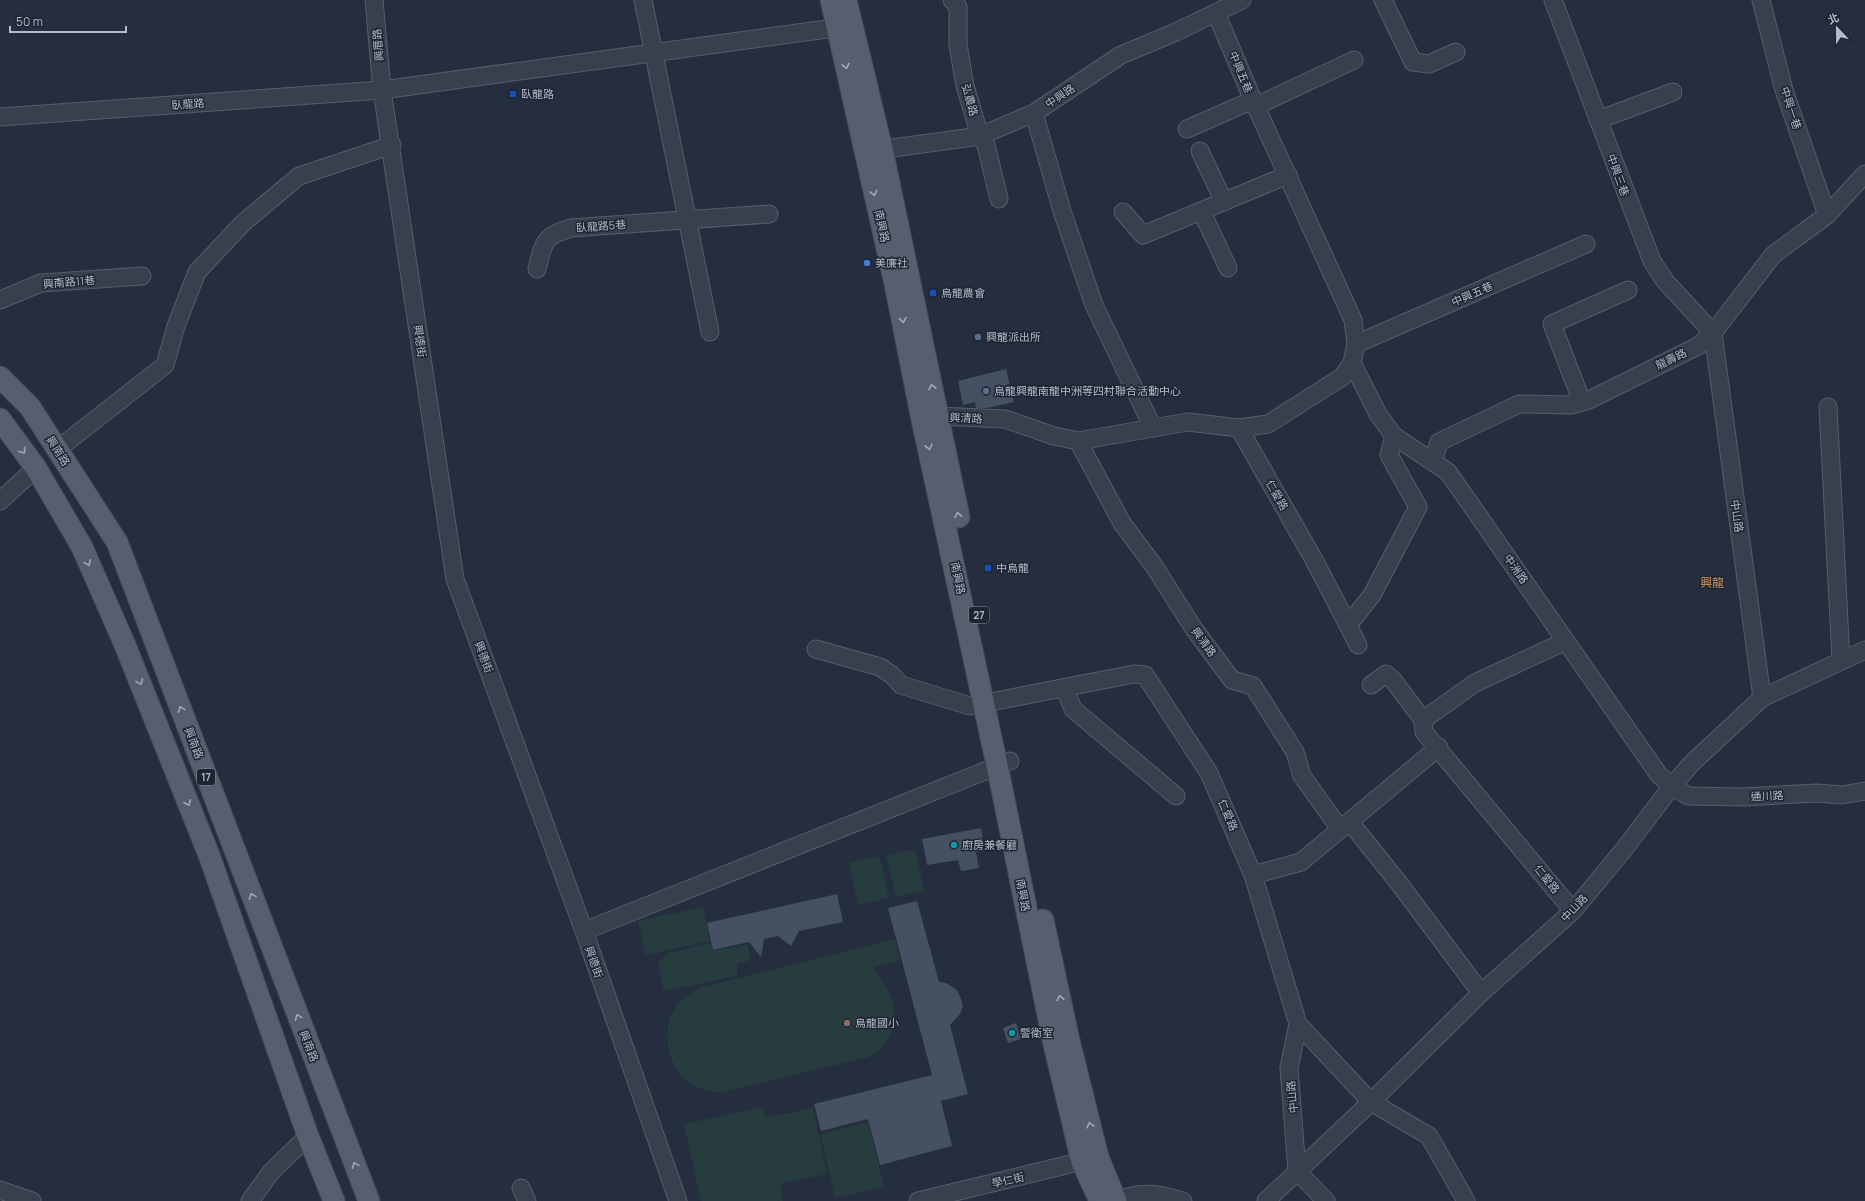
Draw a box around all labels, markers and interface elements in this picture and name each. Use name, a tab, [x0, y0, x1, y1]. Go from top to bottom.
scale bar	[10, 8, 126, 34]
north arrow	[1817, 8, 1857, 48]
text: 北	[1825, 9, 1841, 27]
text: 50 m	[16, 13, 43, 30]
street label: 興厝路	[369, 28, 386, 62]
street label: 中興五巷	[1226, 49, 1257, 95]
one-way arrow	[842, 63, 850, 69]
street label: 中興路	[1042, 80, 1078, 111]
street label: 弘農路	[959, 82, 982, 118]
street label: 中興一巷	[1778, 85, 1805, 131]
place label: 臥龍路	[521, 86, 554, 101]
marker: 臥龍路	[508, 89, 518, 99]
street label: 臥龍路	[171, 95, 205, 112]
street label: 中興三巷	[1604, 152, 1633, 198]
one-way arrow	[870, 190, 878, 196]
street label: 南興路	[871, 208, 894, 244]
street label: 臥龍路5巷	[575, 216, 627, 235]
place label: 美廉社	[875, 255, 908, 270]
marker: 美廉社	[862, 258, 872, 268]
street label: 興南路11巷	[42, 272, 96, 291]
street label: 中興五巷	[1449, 278, 1495, 309]
place label: 烏龍農會	[941, 285, 985, 300]
marker: 烏龍農會	[928, 288, 938, 298]
one-way arrow	[898, 317, 906, 323]
street label: 興德街	[411, 324, 430, 358]
place label: 興龍派出所	[986, 329, 1041, 344]
marker: 興龍派出所	[973, 332, 983, 342]
street label: 龍壽路	[1653, 345, 1689, 373]
place label: 烏龍興龍南龍中洲等四村聯合活動中心	[994, 383, 1181, 398]
one-way arrow	[929, 384, 937, 391]
marker: 烏龍興龍南龍中洲等四村聯合活動中心	[981, 386, 991, 396]
street label: 興清路	[949, 409, 983, 426]
street label: 興南路	[43, 433, 74, 469]
one-way arrow	[924, 444, 932, 451]
one-way arrow	[18, 446, 25, 453]
street label: 仁愛路	[1263, 477, 1292, 513]
street label: 中山路	[1728, 499, 1747, 533]
one-way arrow	[955, 512, 963, 518]
street label: 中洲路	[1501, 551, 1532, 587]
one-way arrow	[84, 559, 92, 566]
street label: 南興路	[948, 560, 969, 596]
place label: 中烏龍	[996, 560, 1029, 575]
marker: 中烏龍	[983, 563, 993, 573]
district label: 興龍	[1700, 574, 1724, 591]
road number: 27	[969, 607, 989, 623]
street label: 興清路	[1189, 624, 1220, 659]
street label: 興德街	[472, 639, 497, 675]
one-way arrow	[135, 679, 143, 686]
one-way arrow	[177, 706, 185, 713]
street label: 興南路	[182, 725, 207, 761]
road number: 17	[197, 769, 215, 785]
street label: 通川路	[1750, 787, 1784, 804]
street label: 仁愛路	[1215, 797, 1242, 833]
one-way arrow	[184, 799, 192, 806]
place label: 廚房兼餐廳	[962, 837, 1017, 852]
marker: 廚房兼餐廳	[949, 840, 959, 850]
street label: 仁愛路	[1531, 861, 1564, 896]
street label: 南興路	[1013, 877, 1034, 913]
street label: 中山路	[1557, 890, 1590, 925]
one-way arrow	[248, 892, 256, 899]
street label: 興德街	[582, 944, 607, 980]
one-way arrow	[1056, 995, 1064, 1001]
one-way arrow	[295, 1014, 303, 1021]
place label: 烏龍國小	[855, 1015, 899, 1030]
marker: 烏龍國小	[842, 1018, 852, 1028]
place label: 警衛室	[1020, 1025, 1053, 1040]
street label: 興南路	[297, 1028, 322, 1064]
marker: 警衛室	[1007, 1028, 1017, 1038]
street label: 中山路	[1283, 1080, 1300, 1114]
one-way arrow	[1086, 1121, 1095, 1128]
one-way arrow	[352, 1161, 360, 1168]
street label: 學仁街	[990, 1168, 1026, 1191]

